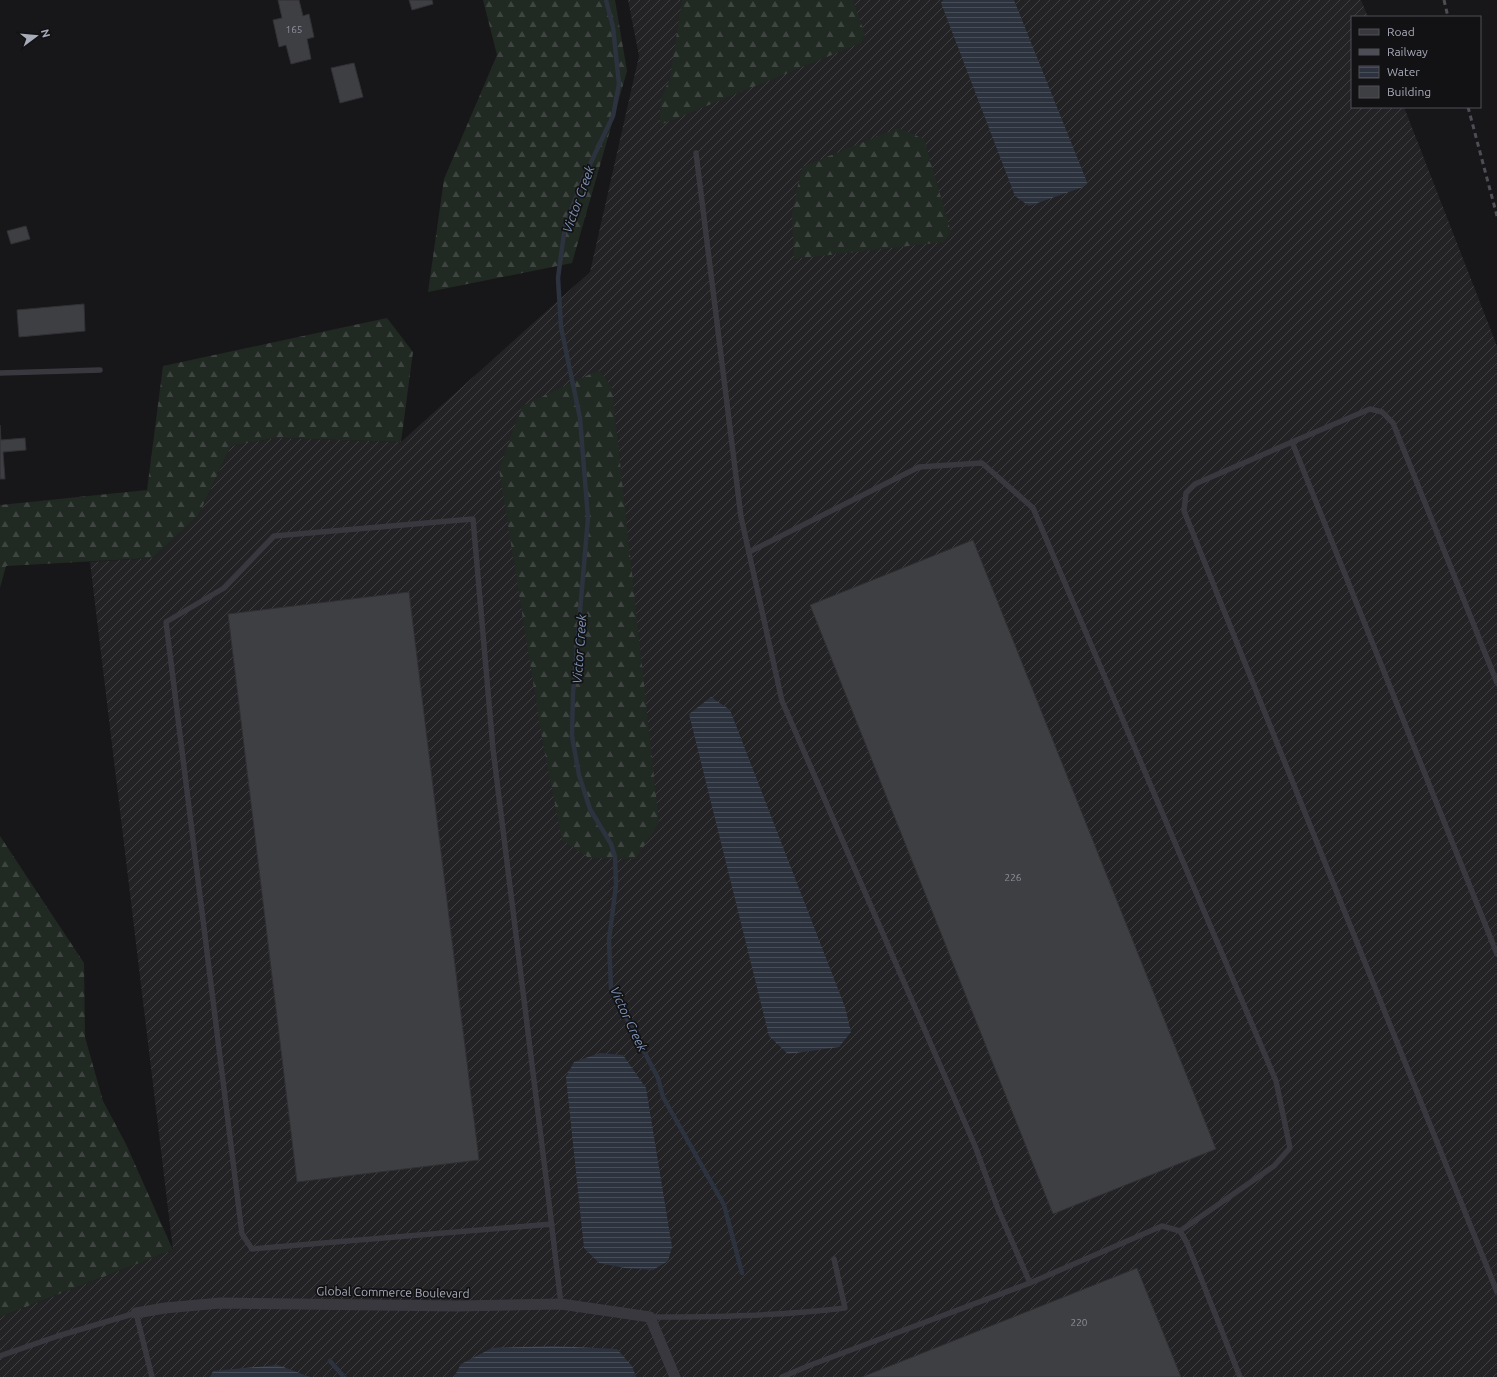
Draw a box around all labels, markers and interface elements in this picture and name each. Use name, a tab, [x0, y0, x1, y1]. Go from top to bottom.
north arrow	[16, 16, 56, 56]
legend	[1351, 16, 1481, 108]
house number: 165	[286, 24, 302, 35]
text: Road	[1387, 25, 1415, 38]
text: N	[39, 28, 53, 39]
text: Railway	[1387, 45, 1428, 58]
text: Water	[1387, 65, 1420, 78]
text: Building	[1387, 85, 1431, 98]
water label: Victor Creek	[559, 163, 597, 234]
water label: Victor Creek	[570, 613, 588, 684]
house number: 226	[1005, 872, 1022, 883]
water label: Victor Creek	[608, 984, 650, 1054]
street label: Global Commerce Boulevard	[316, 1284, 470, 1300]
house number: 220	[1071, 1317, 1088, 1328]

